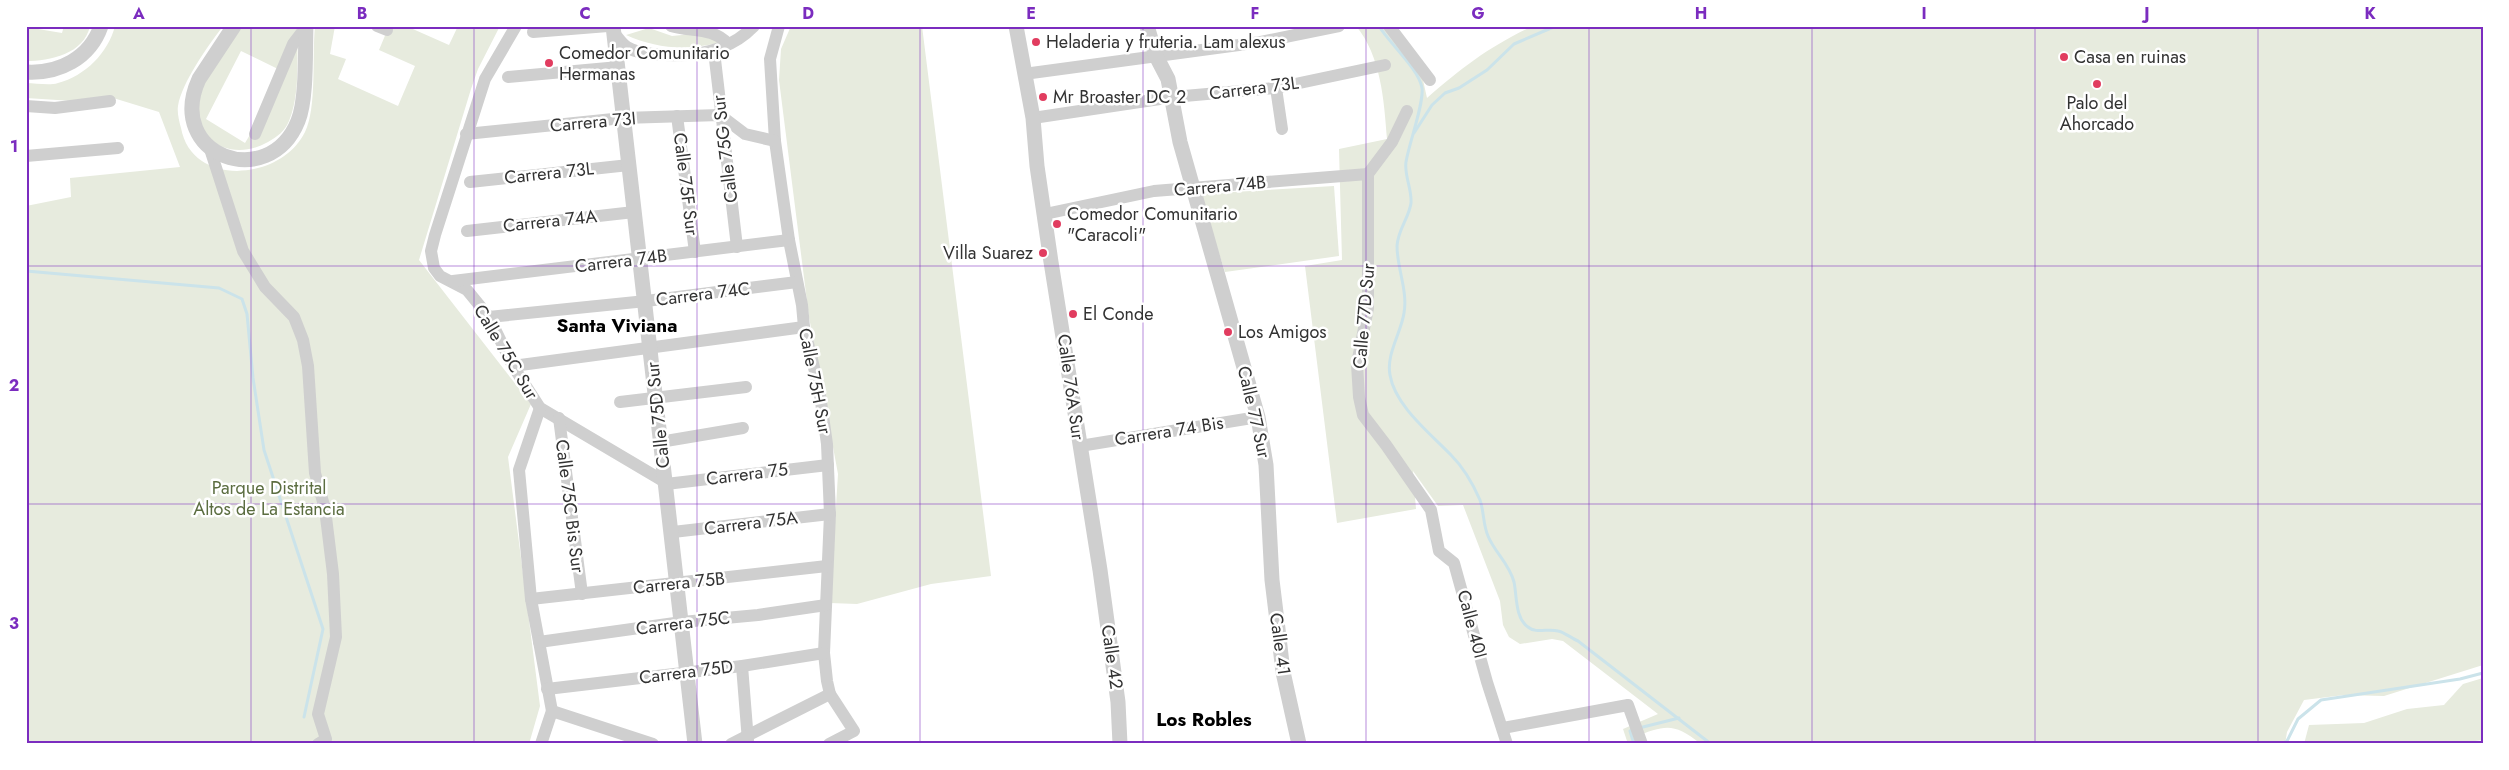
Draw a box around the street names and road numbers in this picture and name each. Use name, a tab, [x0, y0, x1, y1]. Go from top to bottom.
street label: Carrera 73L	[1208, 70, 1300, 106]
street label: Calle 75G Sur	[705, 93, 745, 204]
street label: Carrera 73I	[549, 105, 637, 139]
street label: Calle 75F Sur	[667, 131, 705, 238]
street label: Carrera 73L	[503, 155, 595, 191]
street label: Carrera 74B	[1173, 169, 1267, 203]
street label: Carrera 74A	[502, 203, 598, 239]
street label: Carrera 74B	[573, 242, 669, 280]
street label: Calle 77D Sur	[1346, 261, 1382, 370]
street label: Carrera 74C	[654, 275, 752, 313]
street label: Calle 75C Sur	[467, 300, 545, 405]
street label: Calle 75H Sur	[792, 326, 838, 437]
street label: Calle 76A Sur	[1051, 332, 1091, 442]
street label: Calle 75D Sur	[639, 360, 677, 469]
street label: Calle 77 Sur	[1231, 363, 1277, 461]
street label: Carrera 74 Bis	[1113, 410, 1225, 452]
street label: Calle 75C Bis Sur	[549, 438, 591, 575]
street label: Carrera 75	[705, 456, 789, 492]
street label: Carrera 75A	[703, 504, 799, 542]
street label: Carrera 75B	[632, 565, 726, 601]
street label: Calle 40I	[1450, 587, 1494, 661]
street label: Carrera 75C	[635, 604, 731, 642]
street label: Calle 41	[1263, 611, 1297, 677]
street label: Calle 42	[1095, 623, 1129, 691]
street label: Carrera 75D	[638, 653, 734, 691]

